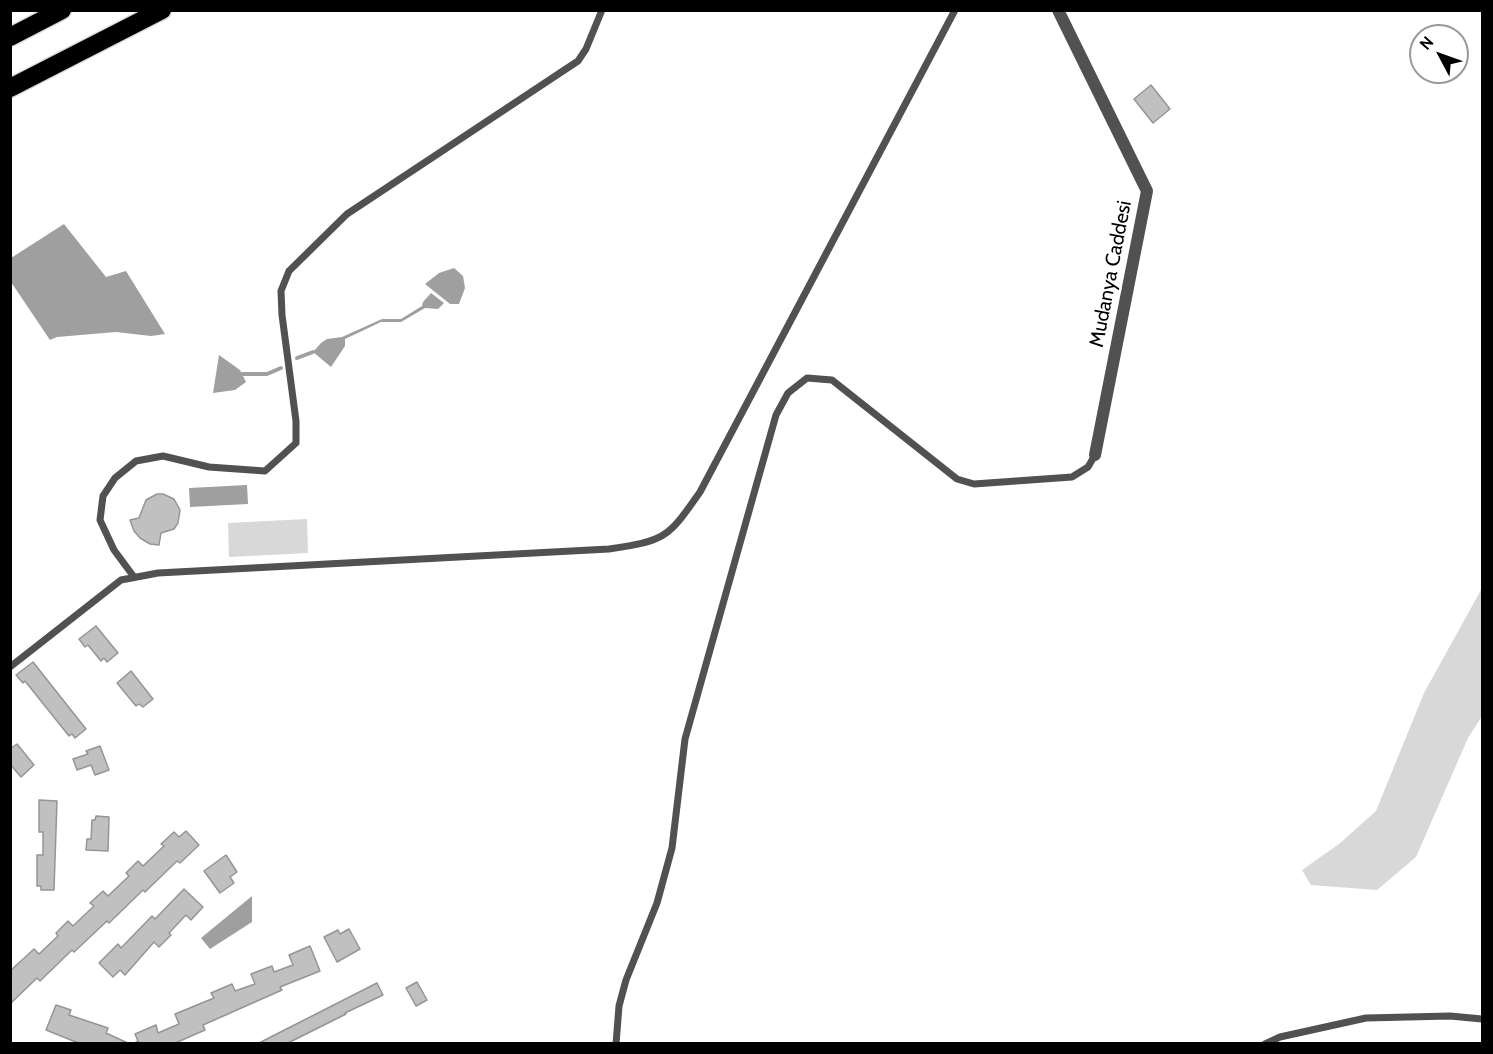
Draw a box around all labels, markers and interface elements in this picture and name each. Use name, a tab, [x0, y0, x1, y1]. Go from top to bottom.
north arrow	[1409, 24, 1469, 84]
text: N	[1416, 33, 1437, 54]
street label: Mudanya Caddesi	[1085, 199, 1137, 349]

